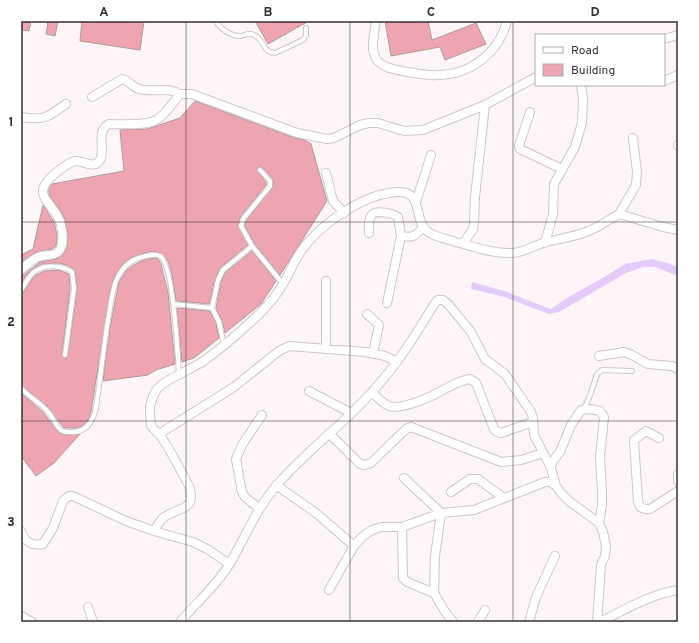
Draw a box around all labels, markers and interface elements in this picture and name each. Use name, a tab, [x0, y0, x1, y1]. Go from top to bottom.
text: A	[99, 5, 109, 21]
text: B	[264, 5, 273, 21]
text: C	[427, 5, 435, 21]
text: D	[590, 5, 600, 21]
legend	[535, 34, 665, 86]
text: Road	[571, 43, 599, 59]
text: Building	[571, 63, 615, 79]
text: 1	[8, 115, 14, 131]
text: 2	[7, 315, 15, 331]
text: 3	[7, 515, 15, 531]

